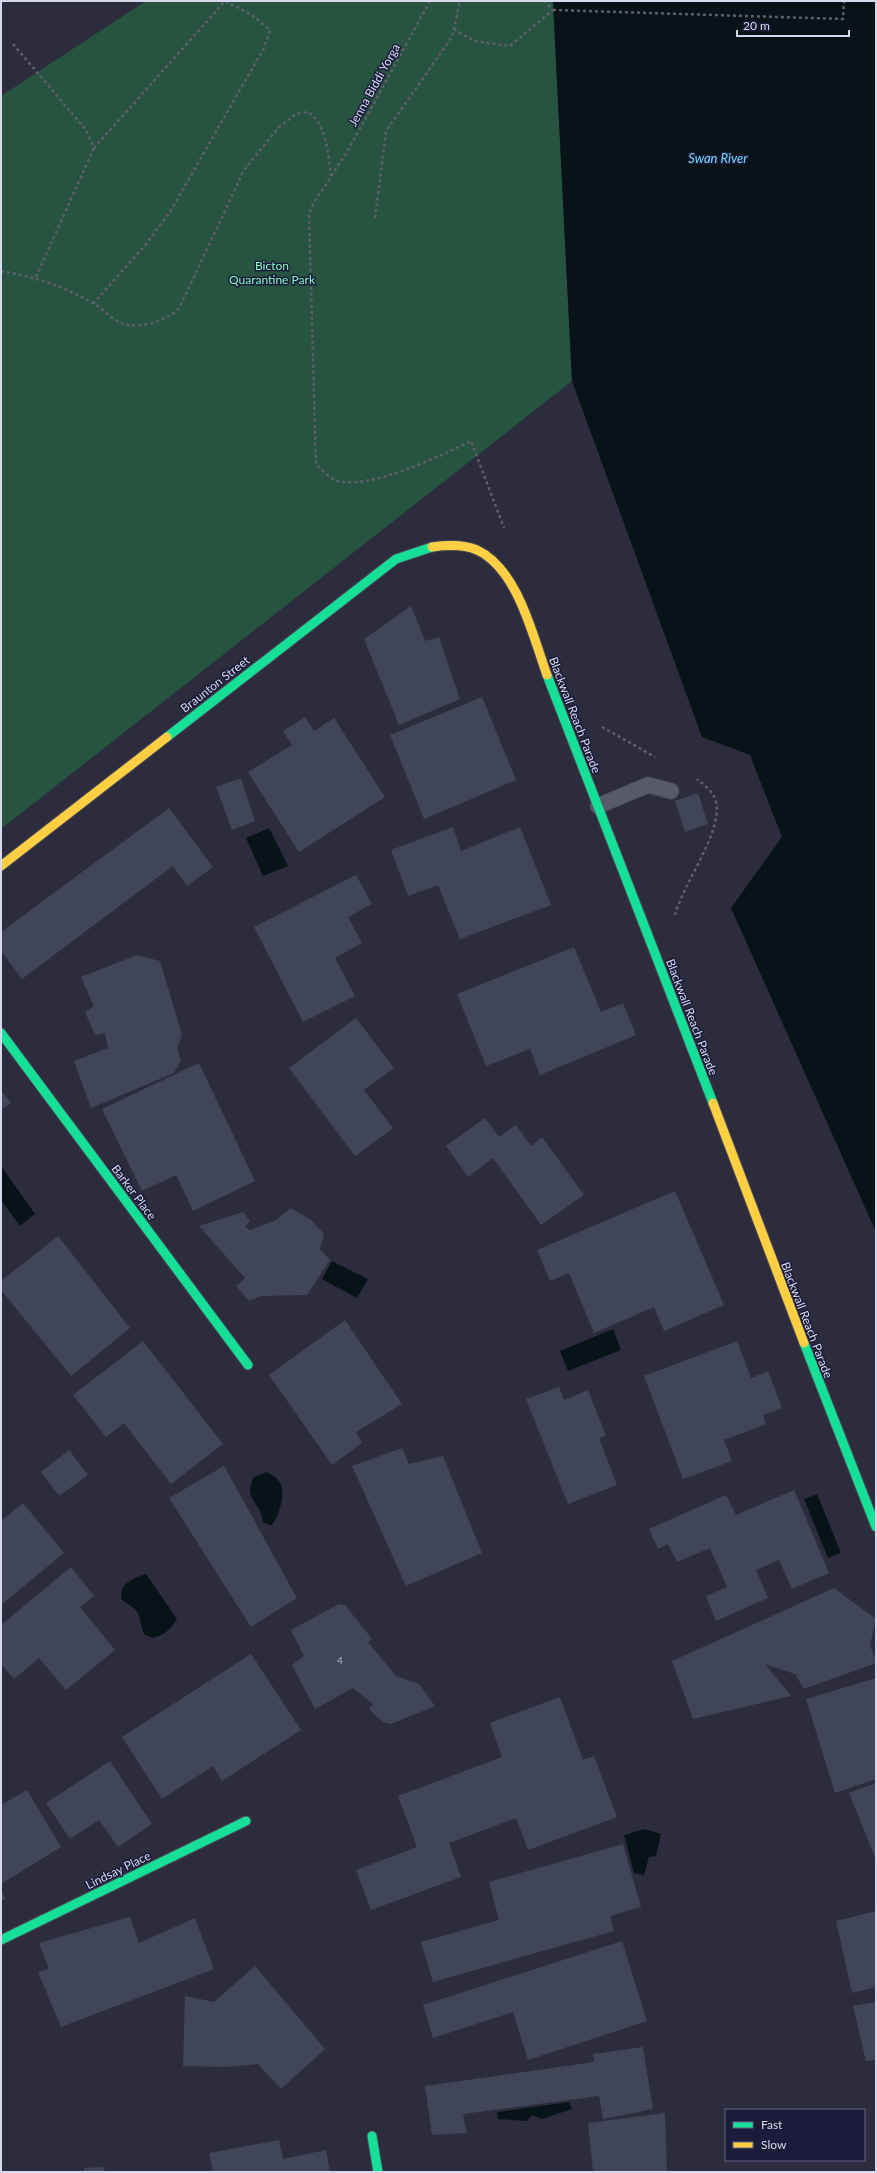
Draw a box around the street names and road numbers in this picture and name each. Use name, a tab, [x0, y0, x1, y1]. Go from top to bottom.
street label: Jenna Biddi Yorga	[345, 41, 403, 129]
street label: Braunton Street	[177, 652, 253, 716]
street label: Blackwall Reach Parade	[546, 655, 604, 775]
street label: Blackwall Reach Parade	[663, 957, 721, 1077]
street label: Barker Place	[108, 1161, 160, 1223]
street label: Blackwall Reach Parade	[778, 1260, 836, 1380]
street label: Lindsay Place	[83, 1848, 153, 1892]

